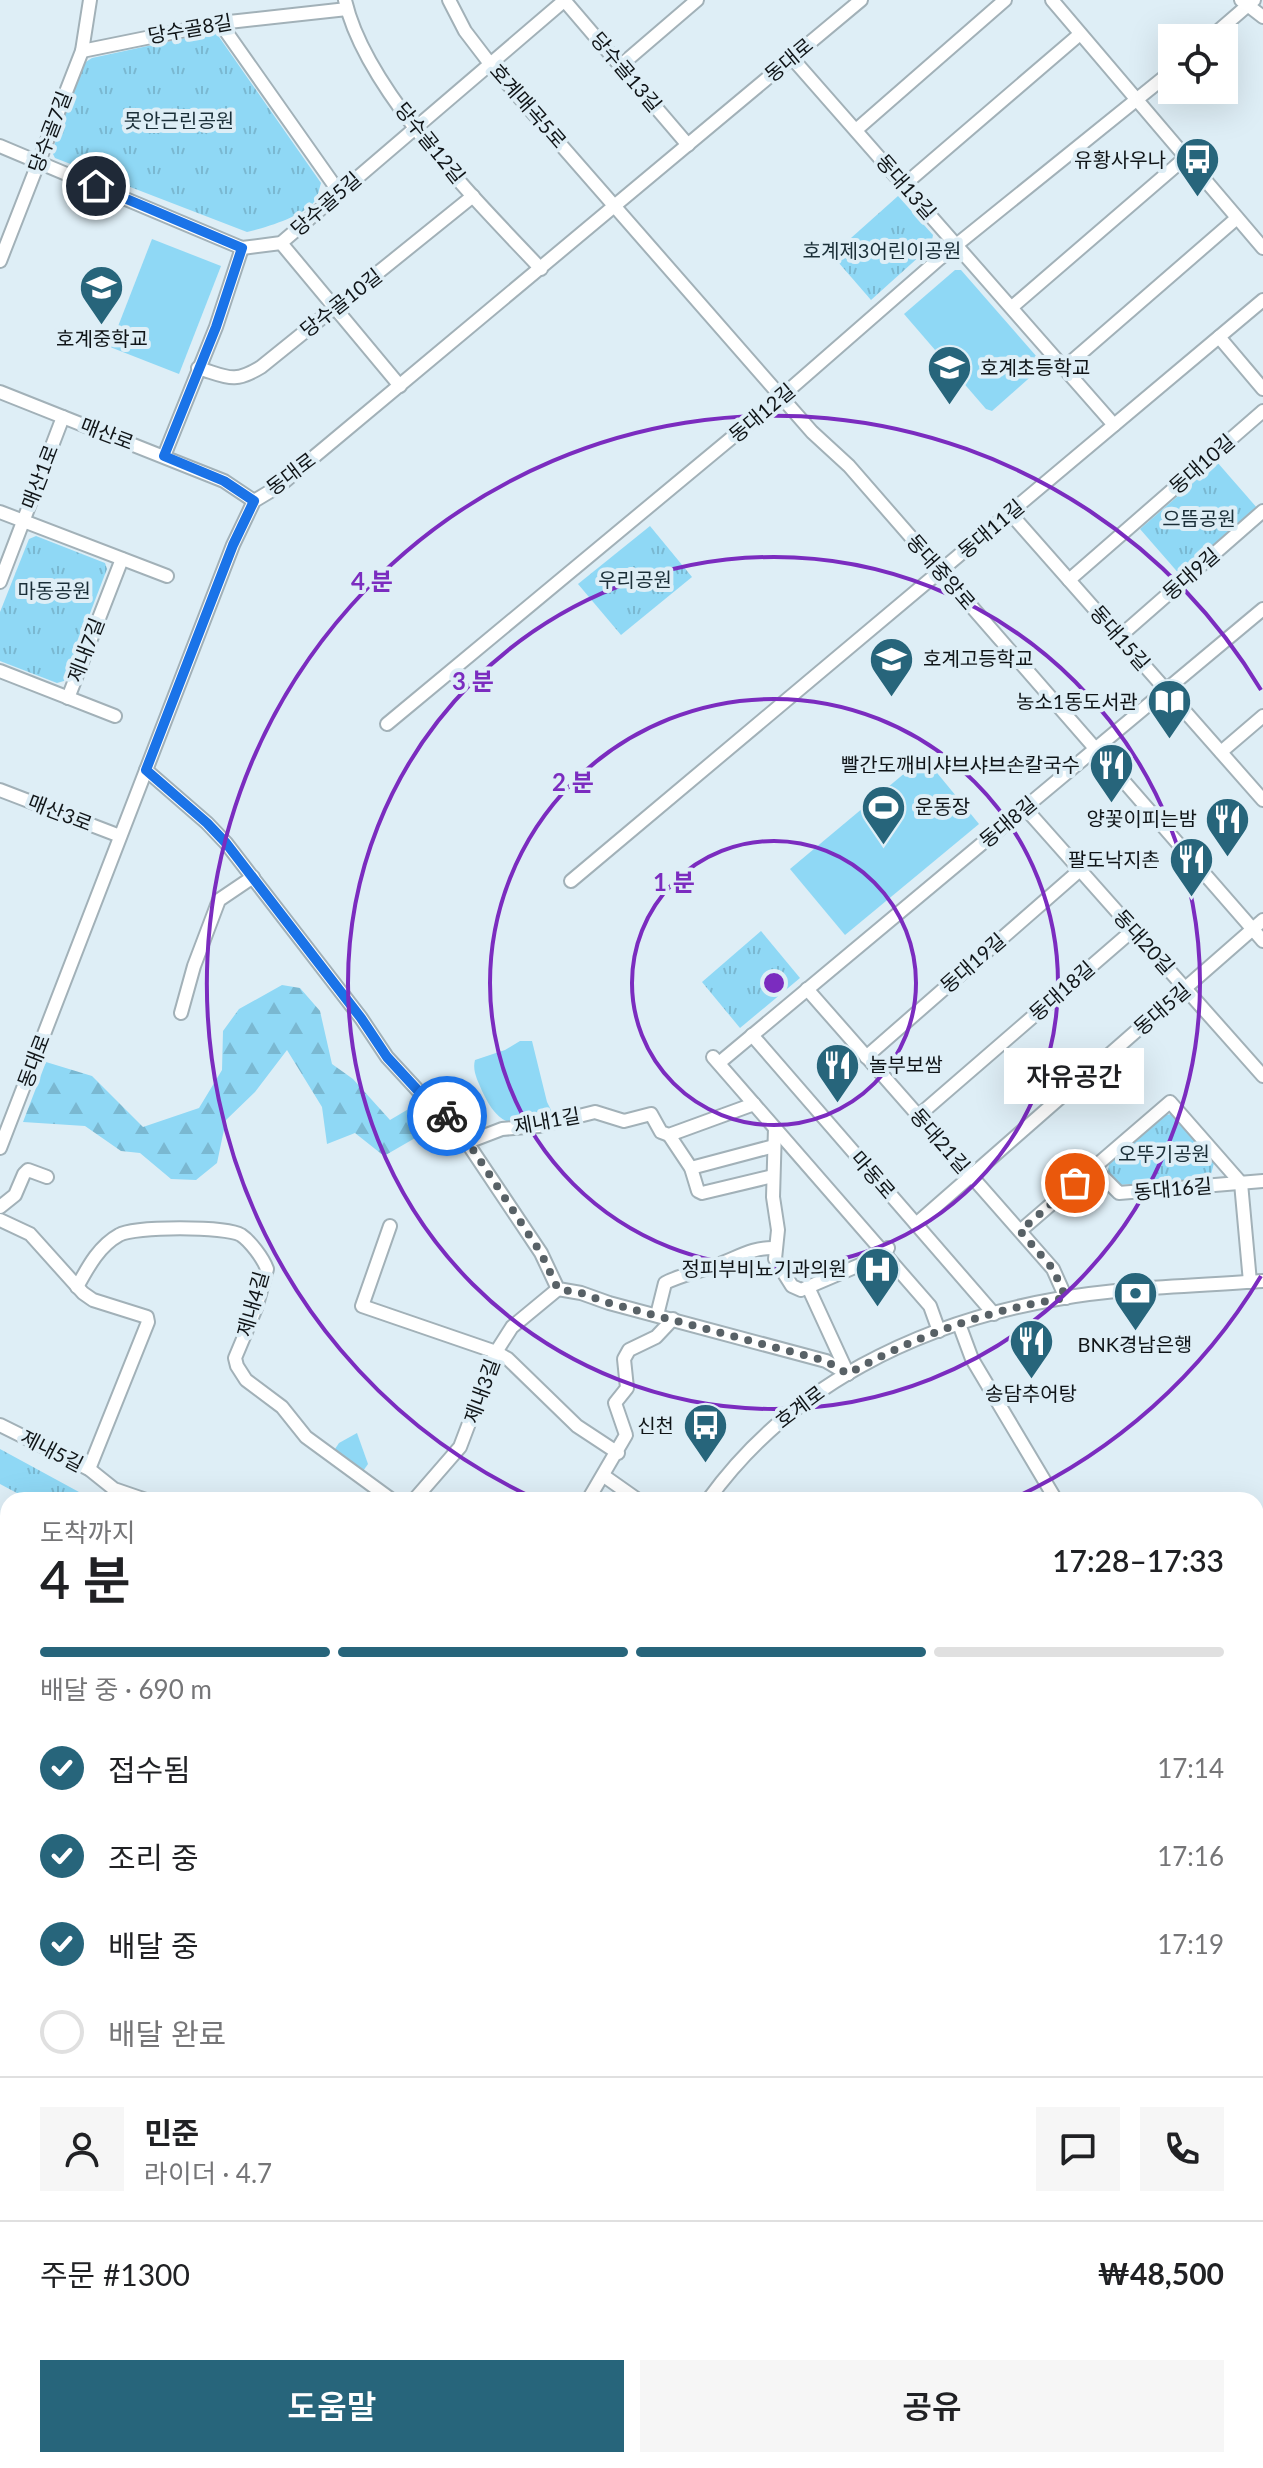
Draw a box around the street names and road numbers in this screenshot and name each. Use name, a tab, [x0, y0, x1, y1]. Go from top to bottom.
street label: 당수골8길	[146, 9, 234, 47]
street label: 당수골13길	[586, 27, 667, 116]
street label: 동대로	[759, 32, 817, 86]
street label: 호계매곡5로	[486, 58, 572, 152]
street label: 당수골7길	[23, 88, 76, 176]
street label: 당수골12길	[391, 97, 471, 188]
street label: 동대13길	[872, 149, 942, 224]
street label: 당수골5길	[285, 166, 365, 240]
street label: 당수골10길	[295, 263, 386, 341]
street label: 동대12길	[724, 378, 799, 447]
street label: 매산로	[77, 412, 137, 454]
street label: 동대10길	[1164, 428, 1239, 498]
street label: 매산1로	[16, 441, 62, 512]
street label: 동대로	[261, 447, 320, 499]
street label: 동대11길	[953, 494, 1028, 563]
street label: 동대중앙로	[903, 529, 981, 614]
street label: 동대9길	[1157, 542, 1223, 604]
street label: 동대15길	[1086, 600, 1156, 675]
street label: 제내7길	[62, 614, 108, 685]
street label: 매산3로	[25, 789, 96, 835]
street label: 동대8길	[974, 791, 1041, 852]
street label: 동대20길	[1110, 904, 1180, 978]
street label: 동대19길	[935, 927, 1010, 997]
street label: 동대18길	[1024, 955, 1099, 1025]
street label: 동대5길	[1128, 977, 1194, 1039]
street label: 동대로	[12, 1031, 54, 1091]
street label: 제내1길	[512, 1102, 582, 1138]
street label: 동대21길	[906, 1103, 976, 1178]
street label: 마동로	[847, 1146, 901, 1203]
street label: 동대16길	[1133, 1173, 1213, 1203]
street label: 제내4길	[231, 1268, 273, 1339]
street label: 제내3길	[458, 1355, 504, 1426]
street label: 호계로	[770, 1380, 829, 1432]
street label: 제내5길	[17, 1424, 88, 1476]

